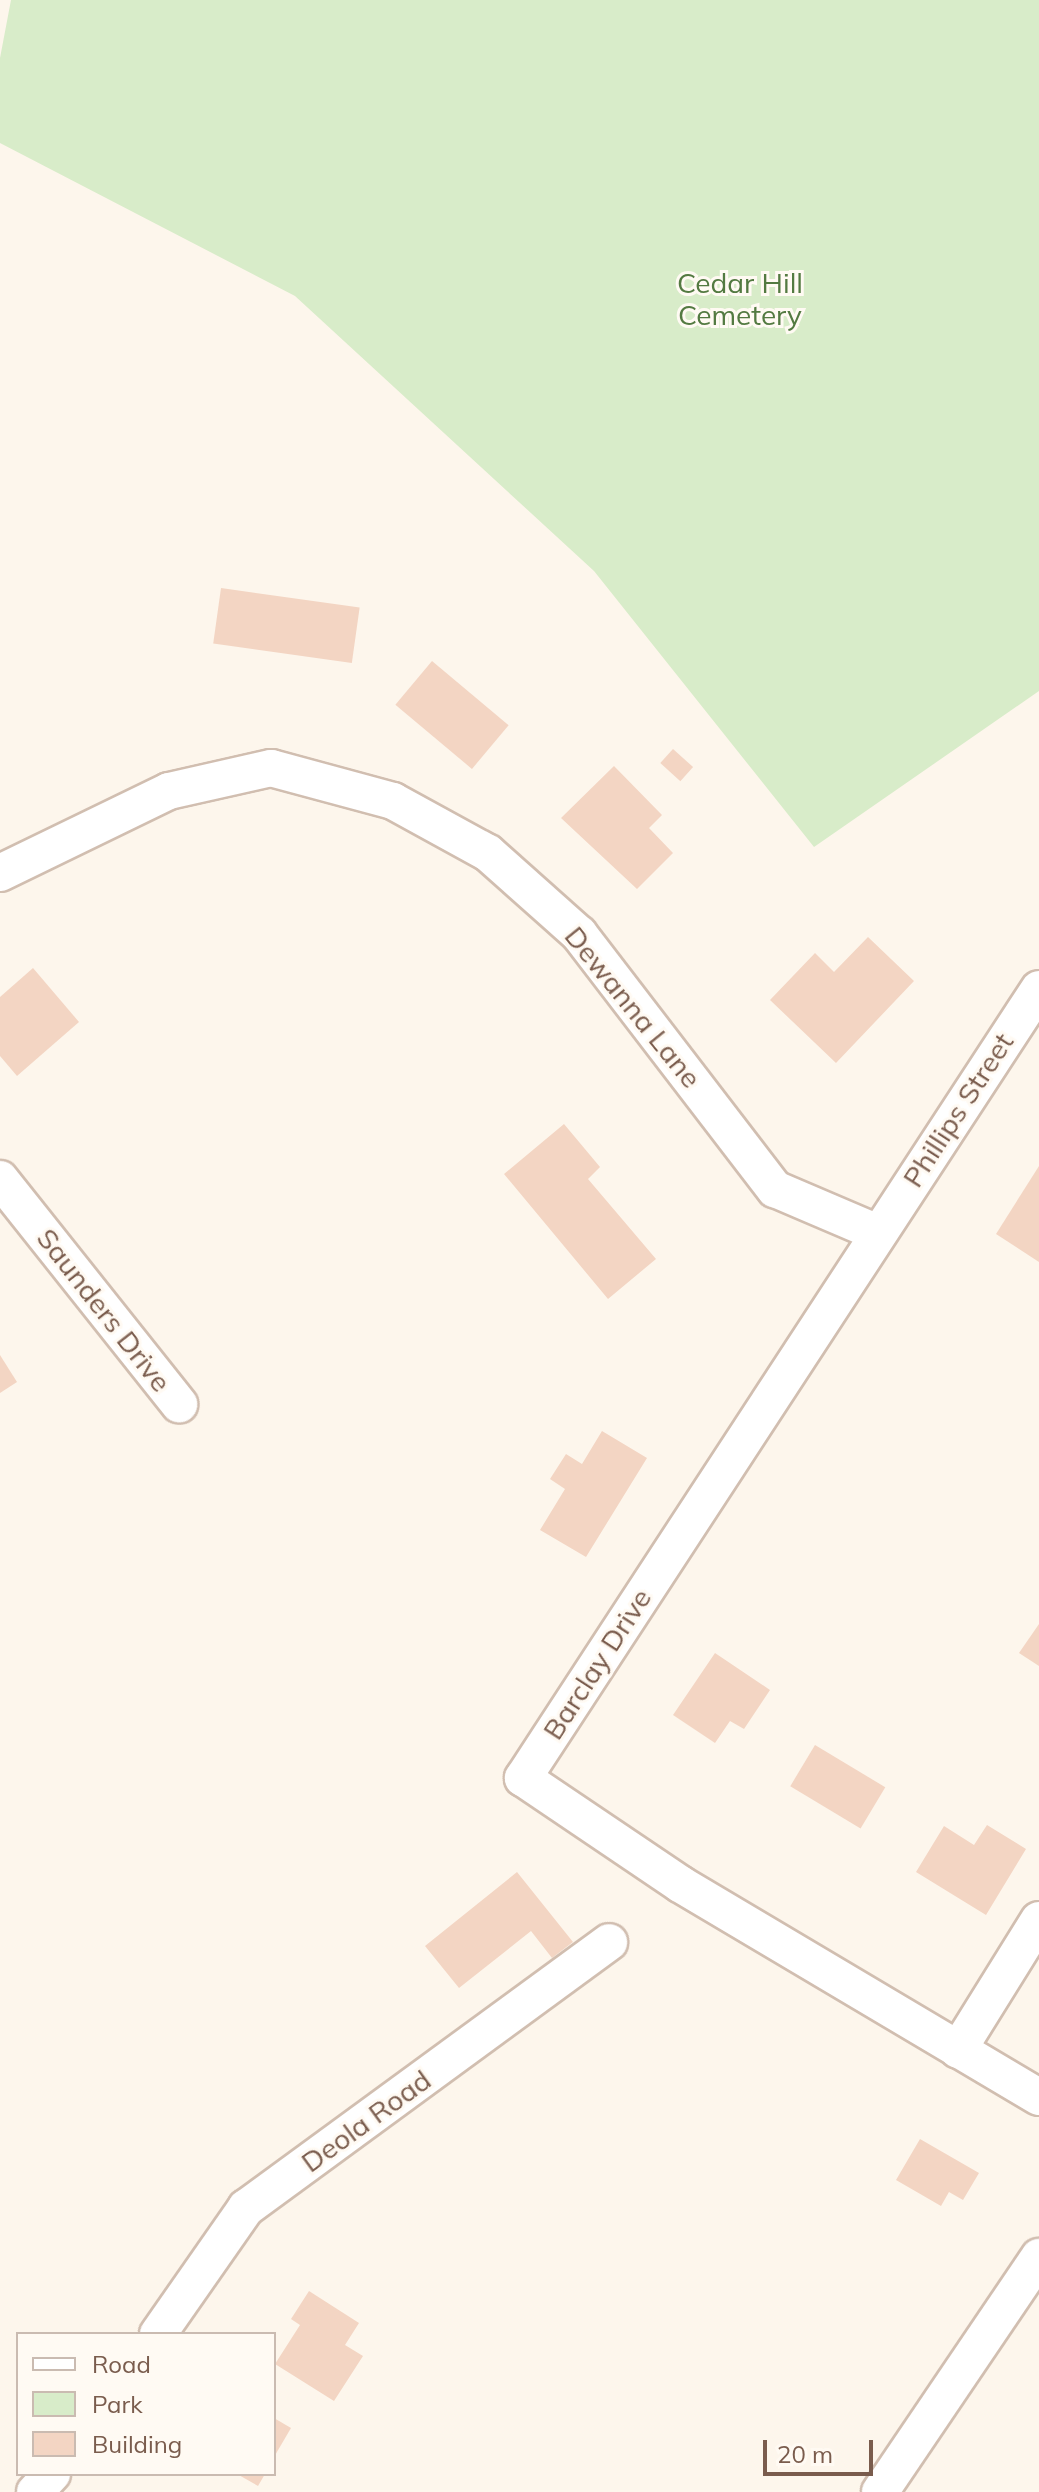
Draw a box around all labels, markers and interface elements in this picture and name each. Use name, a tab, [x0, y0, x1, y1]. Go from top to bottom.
park label: Cedar Hill Cemetery	[677, 266, 803, 332]
street label: Dewanna Lane	[558, 920, 708, 1094]
street label: Phillips Street	[896, 1027, 1020, 1193]
street label: Saunders Drive	[30, 1222, 178, 1398]
street label: Barclay Drive	[536, 1582, 658, 1746]
street label: Deola Road	[295, 2063, 437, 2179]
legend	[16, 2332, 276, 2476]
text: Road	[92, 2349, 151, 2379]
text: Park	[92, 2389, 143, 2419]
scale bar	[767, 2424, 877, 2474]
text: Building	[92, 2429, 182, 2459]
text: 20 m	[777, 2439, 833, 2469]

